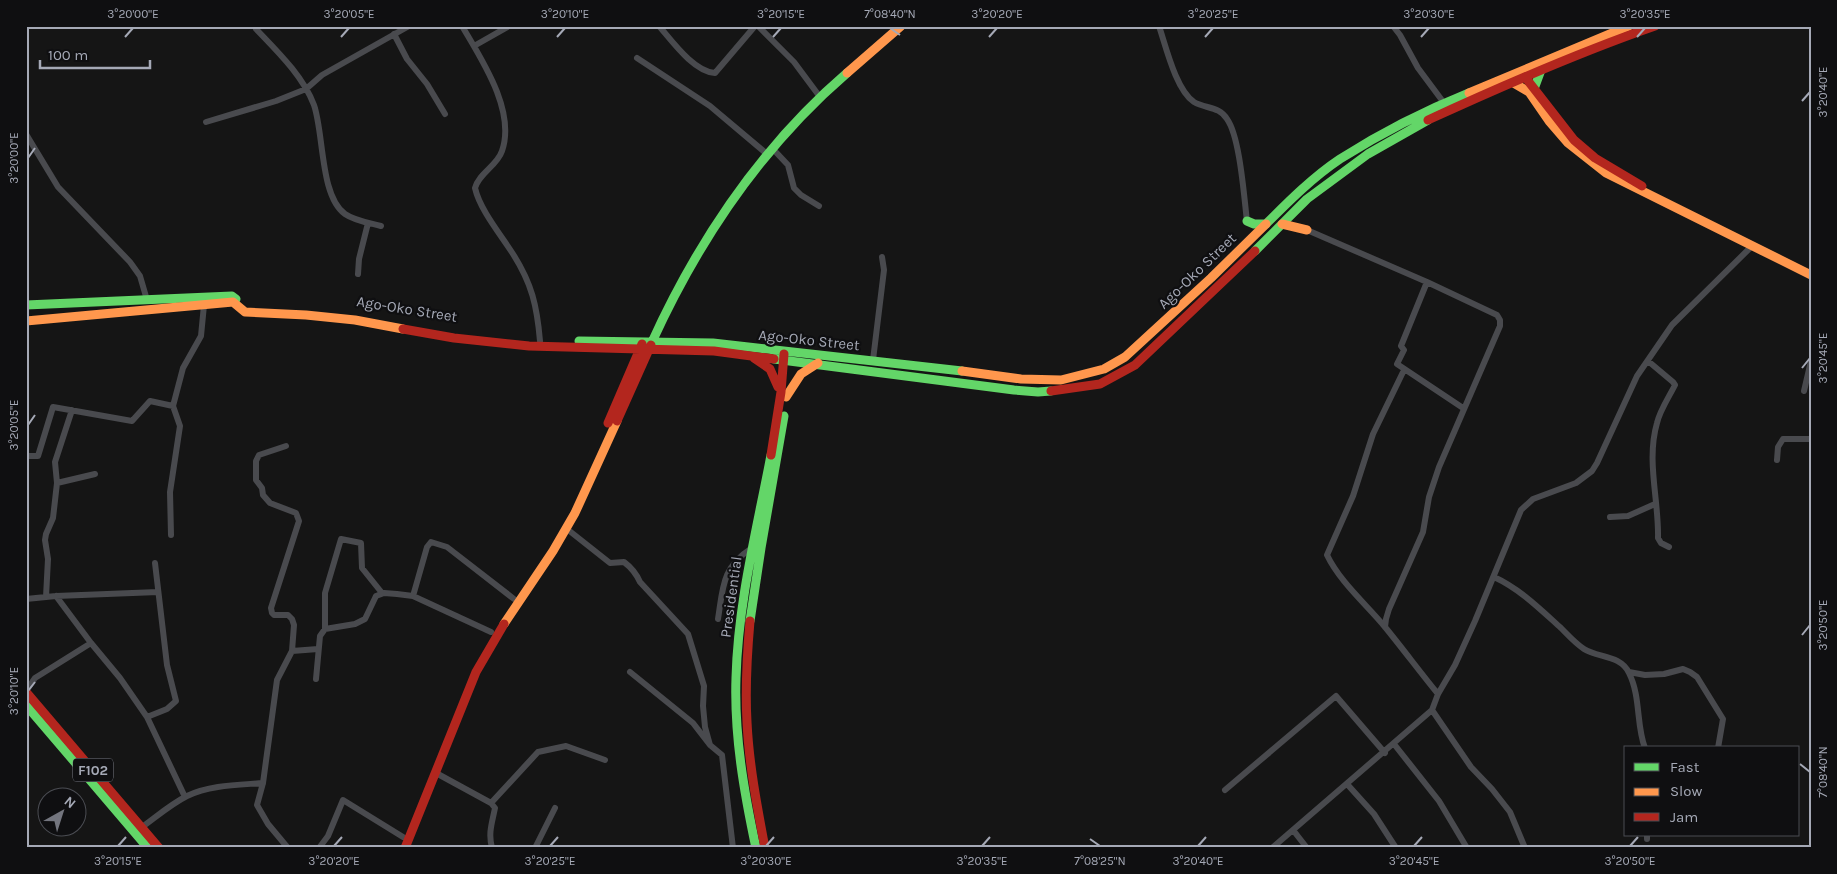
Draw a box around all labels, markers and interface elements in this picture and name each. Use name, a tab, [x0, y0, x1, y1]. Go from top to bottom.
text: 3°20'00"E	[107, 7, 159, 21]
text: 3°20'05"E	[323, 7, 375, 21]
text: 3°20'10"E	[541, 7, 589, 21]
text: 3°20'15"E	[757, 7, 805, 21]
text: 7°08'40"N	[864, 7, 916, 21]
text: 3°20'20"E	[971, 7, 1023, 21]
text: 3°20'25"E	[1187, 7, 1239, 21]
text: 3°20'30"E	[1403, 7, 1455, 21]
text: 3°20'35"E	[1619, 7, 1671, 21]
scale bar	[40, 38, 150, 70]
text: 100 m	[48, 46, 88, 64]
text: 3°20'40"E	[1816, 66, 1830, 118]
text: 3°20'00"E	[7, 132, 21, 184]
street label: Ago-Oko Street	[1154, 229, 1240, 313]
street label: Ago-Oko Street	[355, 292, 459, 326]
street label: Ago-Oko Street	[758, 326, 861, 354]
text: 3°20'45"E	[1816, 333, 1830, 383]
text: 3°20'05"E	[7, 399, 21, 451]
street label: Presidential	[716, 555, 746, 639]
text: 3°20'50"E	[1816, 599, 1830, 651]
text: 3°20'10"E	[7, 667, 21, 715]
legend	[1624, 746, 1800, 836]
text: 7°08'40"N	[1816, 746, 1830, 798]
road number: F102	[73, 758, 113, 782]
text: Fast	[1670, 758, 1700, 776]
text: Slow	[1670, 782, 1702, 800]
north arrow	[38, 786, 88, 836]
text: N	[61, 793, 79, 812]
text: Jam	[1670, 808, 1698, 826]
text: 3°20'15"E	[94, 854, 142, 868]
text: 3°20'20"E	[308, 854, 360, 868]
text: 3°20'25"E	[524, 854, 576, 868]
text: 3°20'30"E	[740, 854, 792, 868]
text: 3°20'35"E	[956, 854, 1008, 868]
text: 7°08'25"N	[1074, 854, 1126, 868]
text: 3°20'40"E	[1172, 854, 1224, 868]
text: 3°20'45"E	[1389, 854, 1439, 868]
text: 3°20'50"E	[1604, 854, 1656, 868]

